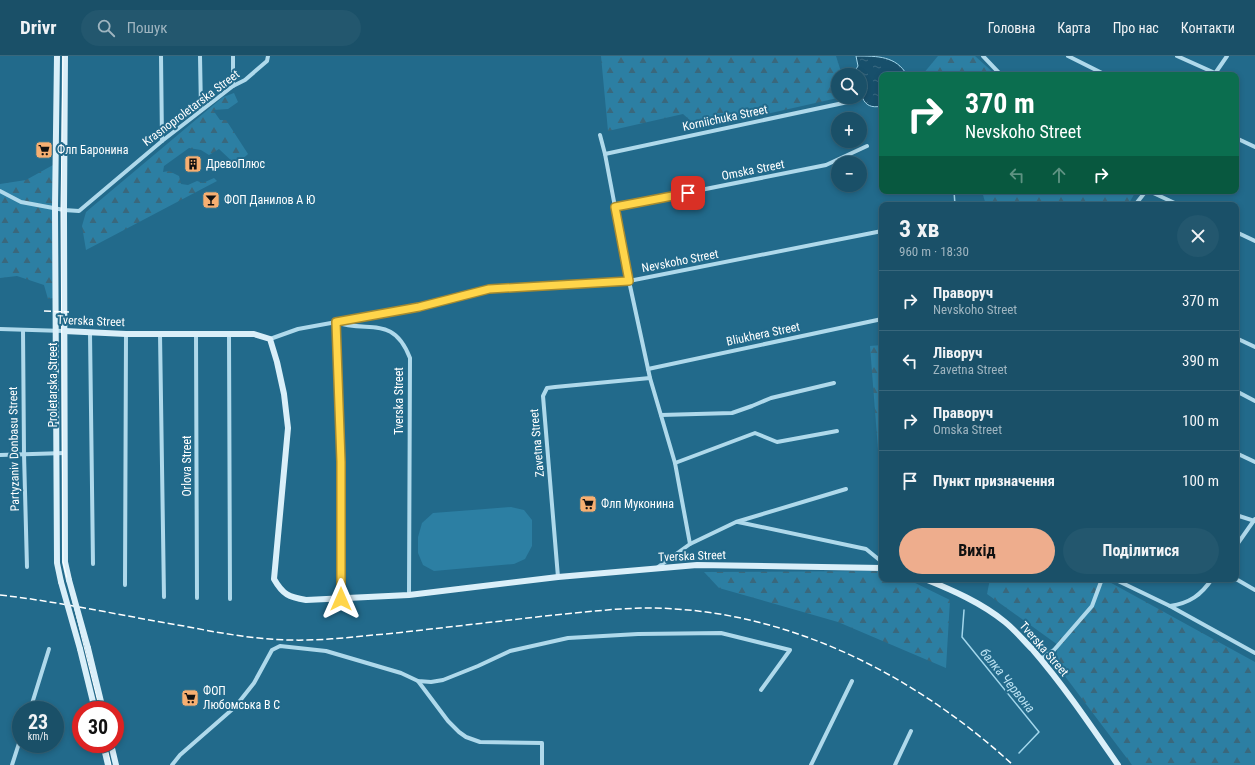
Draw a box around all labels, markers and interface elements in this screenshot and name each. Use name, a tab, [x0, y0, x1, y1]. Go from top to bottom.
search box	[81, 10, 361, 46]
text: Drivr	[20, 16, 57, 39]
icon: search	[95, 17, 117, 39]
text: Пошук	[127, 19, 168, 37]
text: Головна	[988, 20, 1035, 36]
text: Карта	[1057, 20, 1091, 36]
text: Про нас	[1113, 20, 1159, 36]
text: Контакти	[1181, 20, 1235, 36]
street label: Krasnoproletarska Street	[140, 67, 242, 149]
map controls	[831, 68, 867, 192]
button: search	[831, 68, 867, 104]
text: 370 m	[965, 87, 1035, 120]
icon: right	[899, 88, 951, 140]
street label: Korniichuka Street	[681, 102, 769, 134]
button: +	[831, 112, 867, 148]
text: Nevskoho Street	[965, 121, 1082, 142]
supermarket icon: Флп Баронина	[34, 140, 54, 160]
place label: Флп Баронина	[57, 143, 129, 157]
building icon: ДревоПлюс	[183, 154, 203, 174]
button: −	[831, 156, 867, 192]
place label: ДревоПлюс	[206, 157, 266, 171]
street label: Omska Street	[720, 157, 786, 183]
icon: left	[1006, 164, 1028, 186]
icon: ahead	[1048, 164, 1070, 186]
icon: right	[1090, 164, 1112, 186]
pin	[671, 176, 705, 210]
icon: arrive	[677, 182, 699, 204]
bar icon: ФОП Данилов А Ю	[201, 190, 221, 210]
place label: ФОП Данилов А Ю	[224, 193, 315, 207]
text: 3 хв	[899, 215, 939, 243]
button: close	[1177, 215, 1219, 257]
text: 960 m · 18:30	[899, 244, 969, 259]
street label: Nevskoho Street	[641, 247, 720, 275]
text: Праворуч	[933, 284, 993, 302]
icon: right	[899, 290, 921, 312]
text: 370 m	[1182, 292, 1219, 310]
text: Nevskoho Street	[933, 302, 1017, 317]
street label: Tverska Street	[57, 313, 126, 329]
street label: Bliukhera Street	[725, 319, 801, 349]
street label: Proletarska Street	[46, 342, 60, 428]
text: Ліворуч	[933, 344, 982, 362]
icon: left	[899, 350, 921, 372]
text: 390 m	[1182, 352, 1219, 370]
text: Zavetna Street	[933, 362, 1007, 377]
street label: Tverska Street	[392, 367, 406, 435]
street label: Partyzaniv Donbasu Street	[6, 386, 22, 512]
text: Праворуч	[933, 404, 993, 422]
street label: Zavetna Street	[527, 408, 547, 478]
icon: right	[899, 410, 921, 432]
text: 100 m	[1182, 412, 1219, 430]
text: Omska Street	[933, 422, 1002, 437]
street label: Orlova Street	[180, 435, 194, 497]
icon: arrive	[899, 470, 921, 492]
text: Пункт призначення	[933, 472, 1055, 490]
text: 100 m	[1182, 472, 1219, 490]
supermarket icon: Флп Муконина	[578, 494, 598, 514]
place label: Флп Муконина	[601, 497, 674, 511]
button: Вихід	[899, 528, 1055, 574]
button: Поділитися	[1063, 528, 1219, 574]
street label: Tverska Street	[658, 548, 727, 564]
position arrow	[320, 578, 362, 620]
street label: Tverska Street	[1017, 619, 1072, 679]
water label: балка Червона	[977, 645, 1038, 716]
place label: ФОП Любомська В С	[203, 684, 280, 712]
supermarket icon: ФОП Любомська В С	[180, 688, 200, 708]
speed limit sign: 30	[72, 701, 124, 753]
text: 23	[28, 710, 48, 734]
text: km/h	[28, 731, 48, 742]

